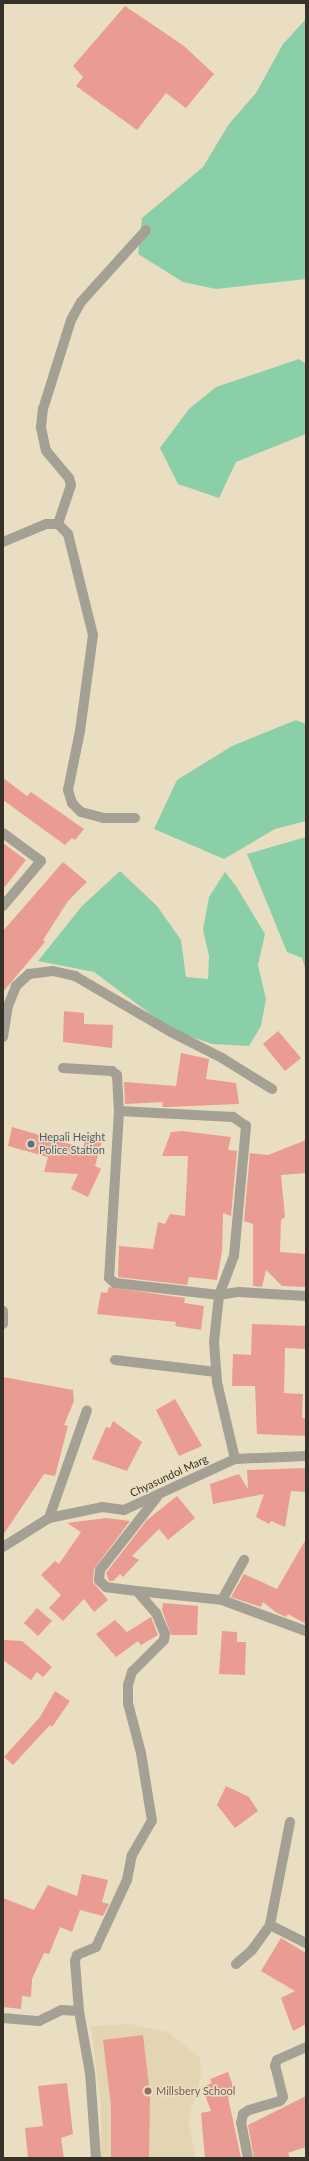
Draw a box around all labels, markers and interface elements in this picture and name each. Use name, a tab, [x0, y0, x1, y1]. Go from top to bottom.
place label: Hepali Height Police Station	[39, 1131, 105, 1157]
marker: Hepali Height Police Station	[26, 1139, 36, 1149]
street label: Chyasundol Marg	[128, 1452, 210, 1500]
place label: Millsbery School	[156, 2084, 236, 2098]
marker: Millsbery School	[143, 2086, 153, 2096]

